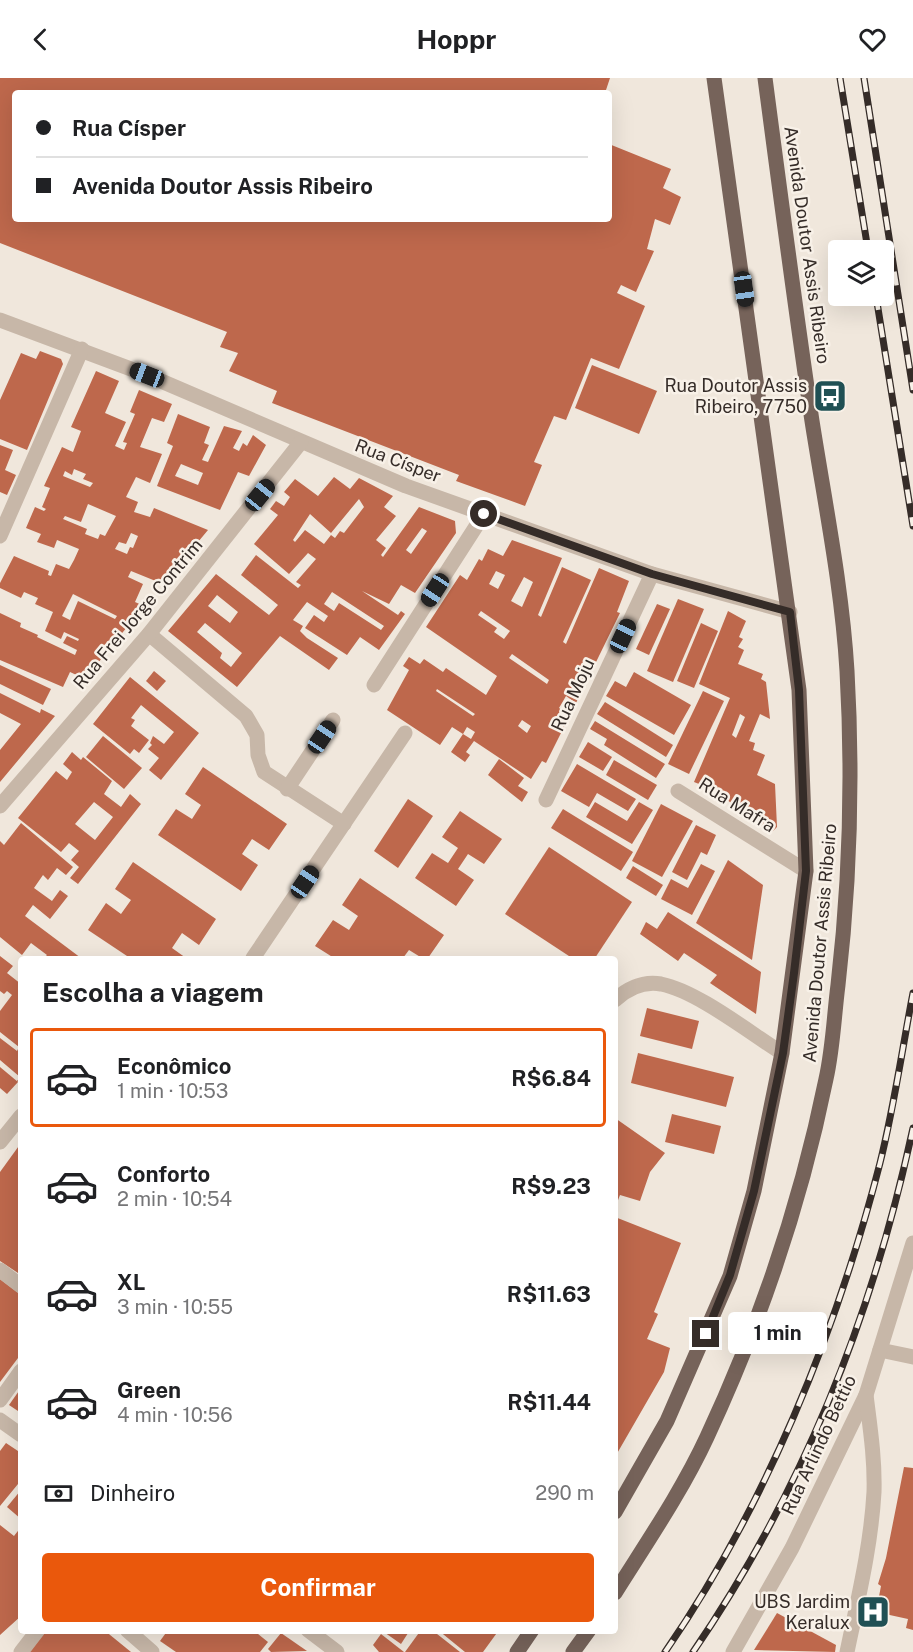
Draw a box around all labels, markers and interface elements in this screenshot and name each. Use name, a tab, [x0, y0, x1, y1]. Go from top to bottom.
icon: back	[24, 23, 57, 56]
text: Hoppr	[417, 23, 496, 55]
icon: heart	[856, 23, 889, 56]
text: Rua Císper	[72, 115, 186, 141]
street label: Avenida Doutor Assis Ribeiro	[780, 125, 835, 365]
text: Avenida Doutor Assis Ribeiro	[72, 173, 373, 199]
map controls	[828, 240, 894, 306]
button: layers	[828, 240, 894, 306]
car	[733, 270, 755, 308]
car	[127, 360, 167, 390]
place label: Rua Doutor Assis Ribeiro, 7750	[665, 375, 807, 417]
bus stop icon: Rua Doutor Assis Ribeiro, 7750	[812, 378, 848, 414]
street label: Rua Císper	[352, 434, 444, 487]
car	[242, 475, 278, 515]
route start	[470, 500, 497, 527]
street label: Rua Frei Jorge Contrim	[69, 534, 207, 693]
car	[418, 570, 452, 610]
car	[607, 616, 639, 656]
street label: Rua Moju	[547, 655, 599, 735]
car	[304, 717, 340, 757]
street label: Rua Mafra	[695, 773, 779, 836]
street label: Avenida Doutor Assis Ribeiro	[799, 823, 840, 1063]
car	[287, 862, 323, 902]
text: Escolha a viagem	[42, 976, 264, 1008]
icon: car	[45, 1051, 99, 1105]
text: Econômico	[117, 1053, 232, 1079]
text: R$6.84	[511, 1065, 591, 1091]
text: 1 min · 10:53	[117, 1079, 228, 1103]
icon: car	[45, 1159, 99, 1213]
text: Conforto	[117, 1161, 210, 1187]
text: R$9.23	[511, 1173, 591, 1199]
text: 2 min · 10:54	[117, 1187, 232, 1211]
icon: car	[45, 1267, 99, 1321]
text: XL	[117, 1269, 145, 1295]
text: R$11.63	[507, 1281, 591, 1307]
text: 3 min · 10:55	[117, 1295, 233, 1319]
callout: 1 min	[727, 1313, 826, 1355]
route end	[692, 1320, 719, 1347]
text: 1 min	[753, 1321, 802, 1345]
street label: Rua Arlindo Bettio	[777, 1372, 860, 1518]
icon: car	[45, 1375, 99, 1429]
text: Green	[117, 1377, 181, 1403]
text: R$11.44	[507, 1389, 591, 1415]
text: 4 min · 10:56	[117, 1403, 233, 1427]
icon: cash	[42, 1477, 75, 1510]
text: Dinheiro	[90, 1480, 175, 1506]
text: 290 m	[535, 1481, 594, 1505]
button: Confirmar	[42, 1553, 594, 1622]
place label: UBS Jardim Keralux	[754, 1591, 850, 1633]
hospital icon: UBS Jardim Keralux	[855, 1594, 891, 1630]

